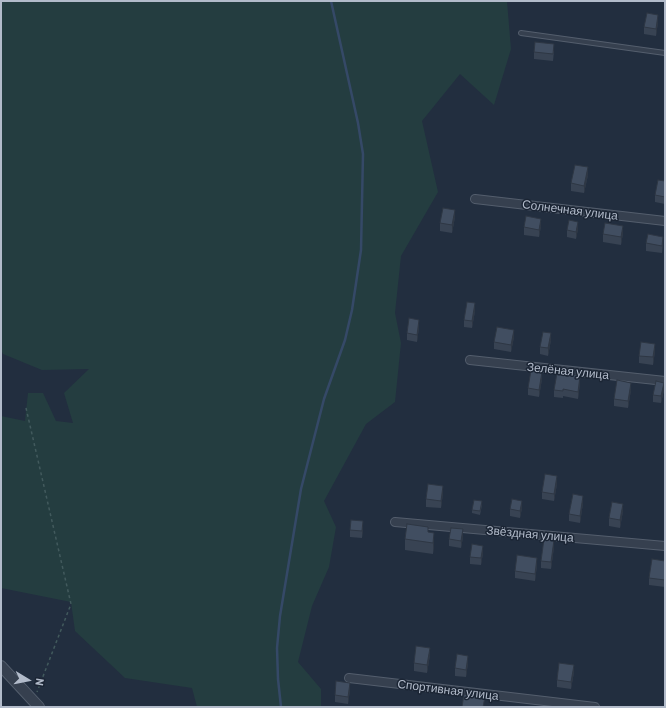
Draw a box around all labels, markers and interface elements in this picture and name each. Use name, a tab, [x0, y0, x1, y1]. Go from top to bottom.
street label: Солнечная улица	[521, 197, 619, 223]
street label: Зелёная улица	[526, 360, 610, 382]
street label: Звёздная улица	[486, 523, 574, 545]
north arrow	[8, 660, 48, 700]
text: N	[33, 677, 47, 687]
street label: Спортивная улица	[396, 677, 500, 703]

